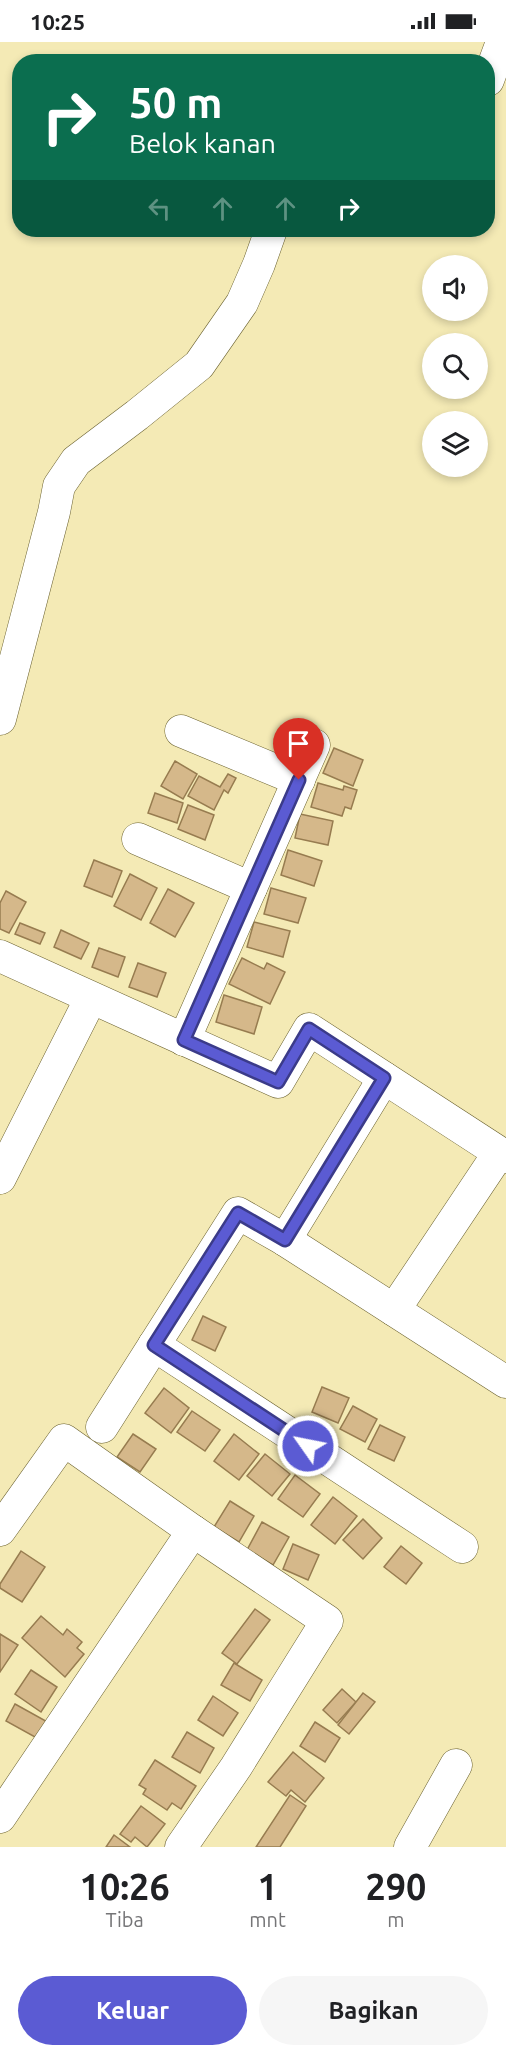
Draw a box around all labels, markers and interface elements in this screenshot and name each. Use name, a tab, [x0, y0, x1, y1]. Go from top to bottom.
text: 10:25	[30, 9, 85, 34]
icon: right	[30, 78, 108, 156]
text: 50 m	[129, 79, 223, 126]
text: Belok kanan	[129, 128, 276, 158]
icon: left	[143, 192, 176, 225]
icon: ahead	[206, 192, 239, 225]
icon: ahead	[269, 192, 302, 225]
icon: right	[332, 192, 365, 225]
map controls	[422, 255, 488, 477]
button: sound	[422, 255, 488, 321]
button: search	[422, 333, 488, 399]
button: layers	[422, 411, 488, 477]
pin	[273, 718, 324, 780]
icon: arrive	[282, 727, 315, 760]
position arrow	[276, 1414, 340, 1478]
text: 10:26	[80, 1866, 170, 1907]
text: 1	[257, 1866, 278, 1907]
text: 290	[365, 1866, 426, 1907]
text: Tiba	[105, 1908, 144, 1931]
text: mnt	[249, 1908, 286, 1931]
text: m	[387, 1908, 405, 1931]
button: Keluar	[18, 1976, 247, 2045]
button: Bagikan	[259, 1976, 488, 2045]

